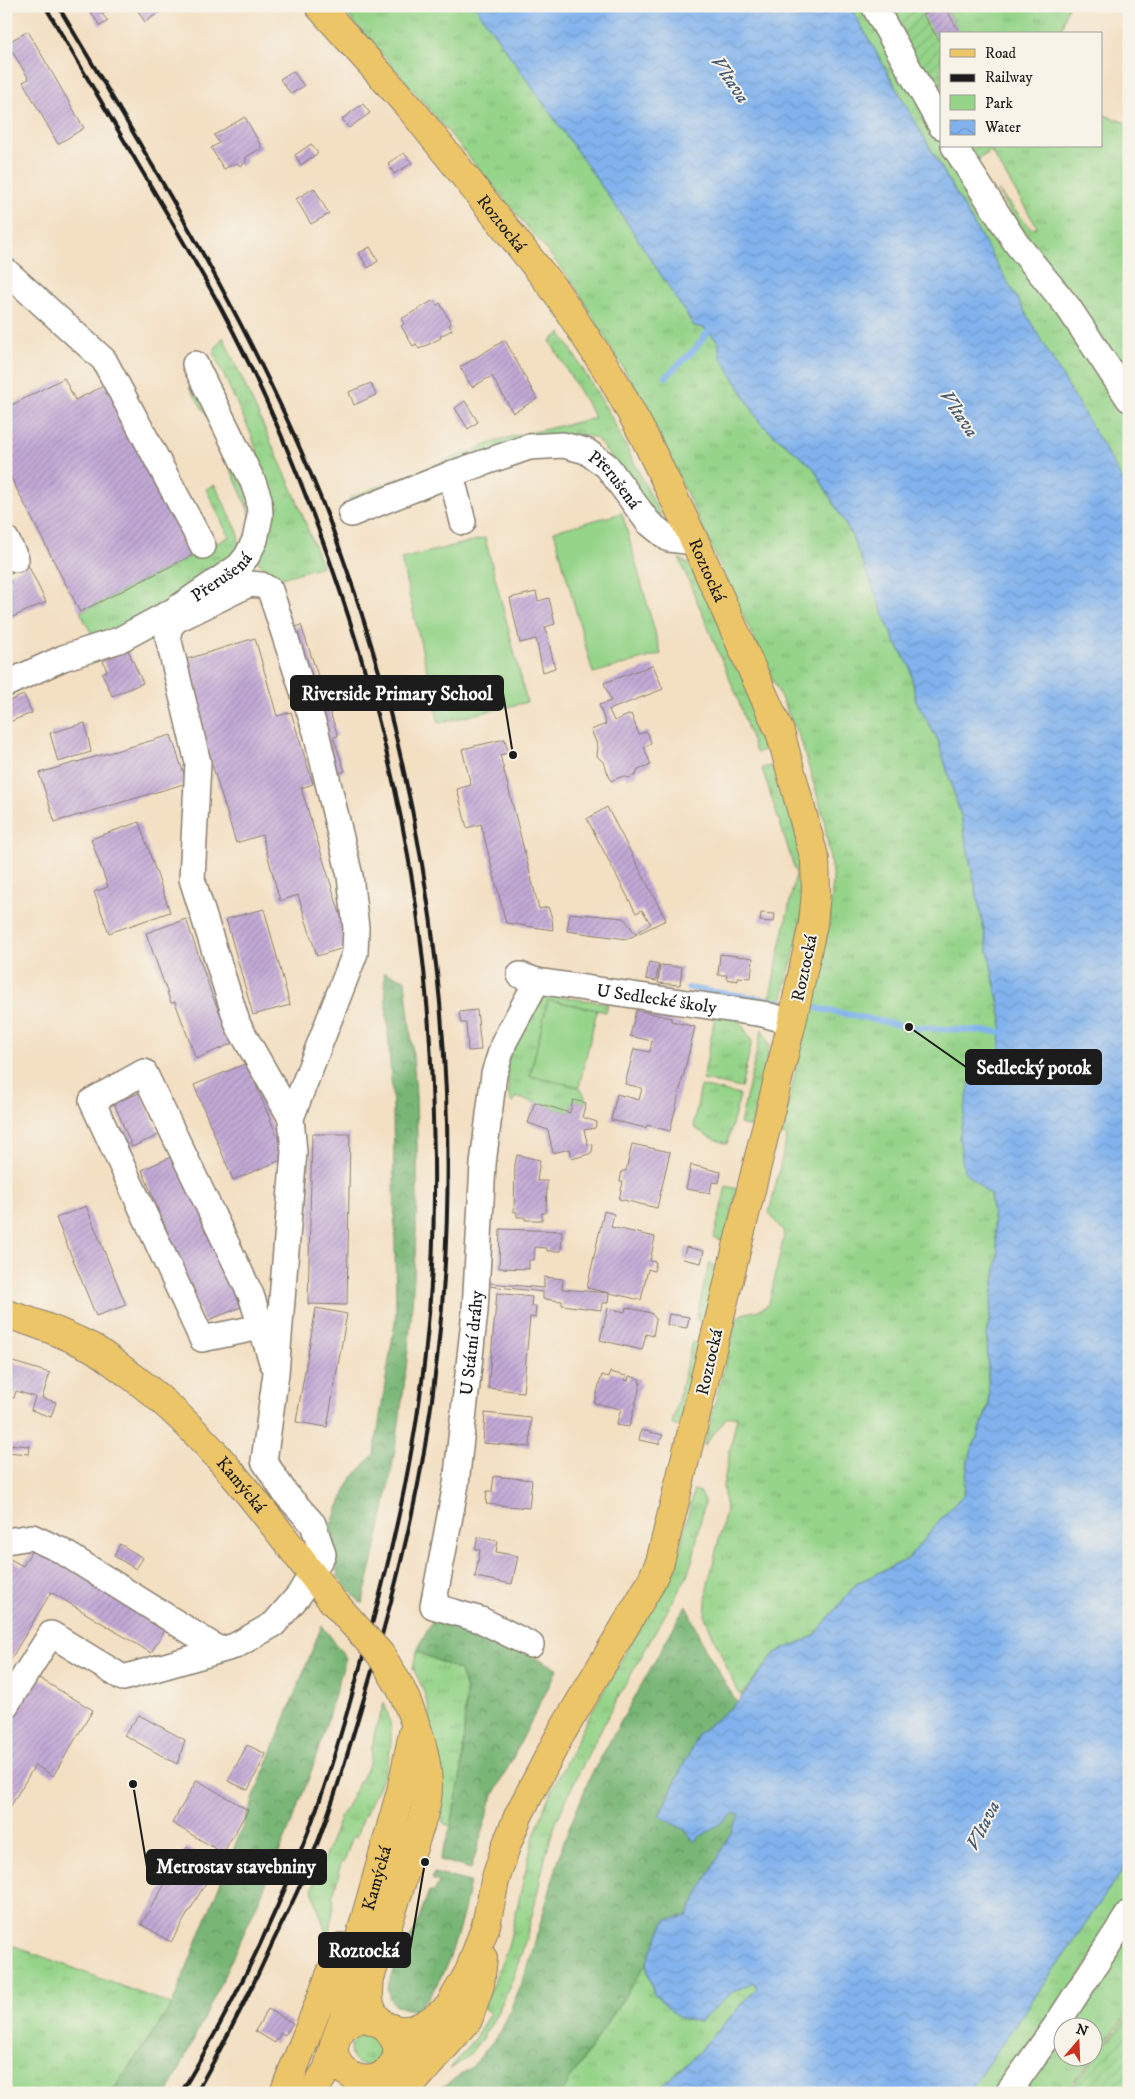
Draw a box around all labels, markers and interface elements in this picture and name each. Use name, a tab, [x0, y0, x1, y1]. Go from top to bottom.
legend	[940, 32, 1102, 148]
text: Road	[985, 44, 1017, 63]
water label: Vltava	[706, 52, 754, 108]
text: Railway	[985, 68, 1033, 87]
text: Park	[985, 94, 1014, 113]
text: Water	[984, 118, 1021, 137]
street label: Roztocká	[471, 191, 531, 257]
water label: Vltava	[935, 386, 983, 442]
street label: Přerušená	[584, 446, 645, 514]
street label: Roztocká	[683, 535, 731, 606]
street label: Přerušená	[187, 548, 258, 607]
callout: Riverside Primary School	[291, 676, 503, 710]
text: Riverside Primary School	[301, 683, 493, 706]
street label: Roztocká	[787, 933, 823, 1003]
street label: U Sedlecké školy	[595, 980, 719, 1019]
callout: Sedlecký potok	[966, 1050, 1101, 1084]
text: Sedlecký potok	[977, 1057, 1092, 1080]
street label: U Státní dráhy	[456, 1289, 488, 1397]
street label: Roztocká	[692, 1327, 728, 1397]
street label: Kamýcká	[211, 1453, 271, 1518]
water label: Vltava	[961, 1797, 1005, 1854]
street label: Kamýcká	[358, 1843, 397, 1913]
callout: Metrostav stavebniny	[147, 1850, 326, 1884]
text: Metrostav stavebniny	[156, 1856, 317, 1879]
callout: Roztocká	[319, 1933, 410, 1967]
text: Roztocká	[328, 1940, 400, 1963]
north arrow	[1052, 2016, 1102, 2066]
text: N	[1074, 2020, 1091, 2041]

